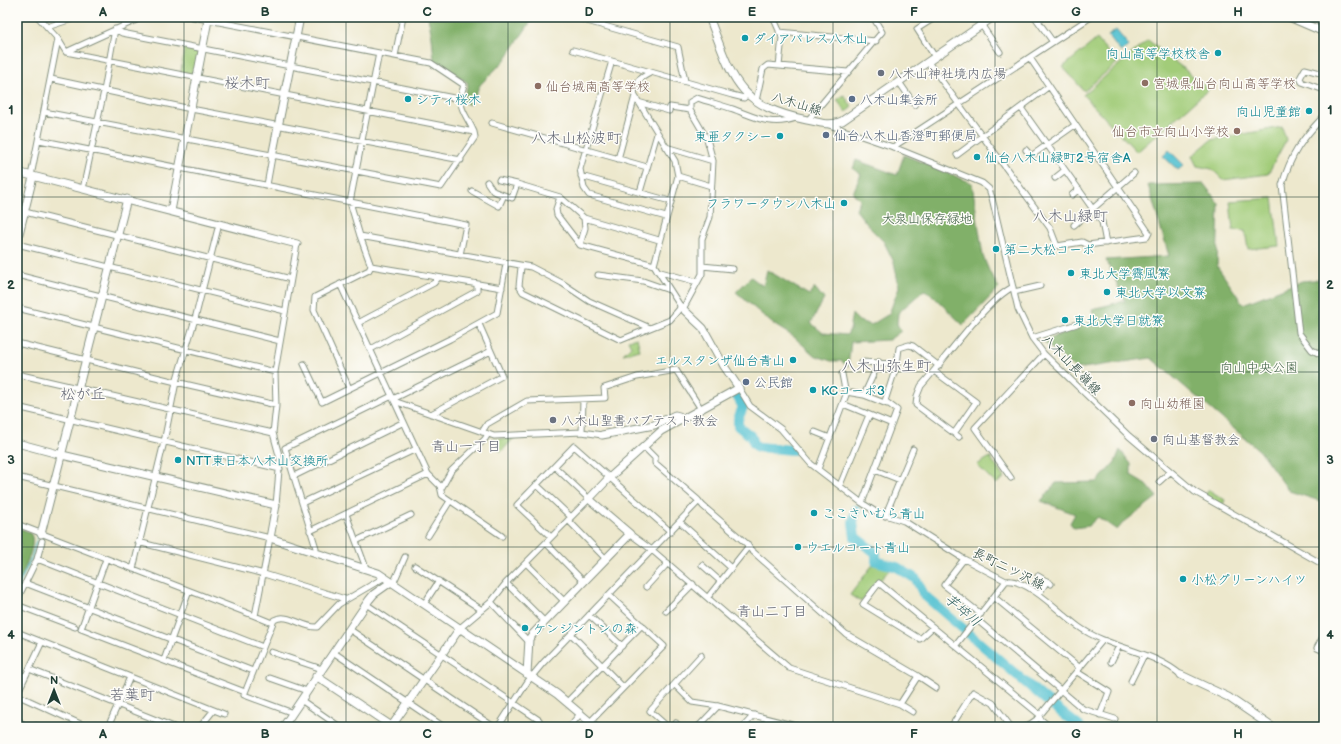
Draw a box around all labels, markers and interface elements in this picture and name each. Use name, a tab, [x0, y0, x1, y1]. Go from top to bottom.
text: A	[98, 4, 107, 20]
text: B	[260, 4, 270, 20]
text: C	[422, 4, 432, 20]
text: D	[584, 4, 594, 20]
text: E	[748, 4, 757, 20]
text: F	[910, 4, 918, 20]
text: G	[1071, 4, 1081, 20]
text: H	[1233, 4, 1243, 20]
place label: ダイアパレス八木山	[753, 31, 868, 47]
marker: ダイアパレス八木山	[740, 33, 750, 43]
place label: 向山高等学校校舎	[1106, 46, 1210, 62]
marker: 向山高等学校校舎	[1213, 48, 1223, 58]
place label: 八木山神社境内広場	[889, 66, 1006, 82]
marker: 八木山神社境内広場	[876, 68, 886, 78]
district label: 桜木町	[224, 74, 270, 93]
place label: 宮城県仙台向山高等学校	[1153, 76, 1296, 92]
marker: 宮城県仙台向山高等学校	[1140, 78, 1150, 88]
place label: 仙台城南高等学校	[546, 79, 650, 95]
marker: 仙台城南高等学校	[533, 81, 543, 91]
street label: 八木山線	[769, 89, 825, 119]
place label: シティ桜木	[416, 92, 481, 108]
place label: 八木山集会所	[860, 92, 938, 108]
marker: シティ桜木	[403, 94, 413, 104]
marker: 八木山集会所	[847, 94, 857, 104]
text: 1	[8, 102, 14, 118]
text: 1	[1327, 102, 1333, 118]
place label: 向山児童館	[1236, 104, 1301, 120]
marker: 向山児童館	[1304, 106, 1314, 116]
place label: 仙台市立向山小学校	[1112, 124, 1229, 140]
marker: 仙台市立向山小学校	[1232, 126, 1242, 136]
place label: 仙台八木山香澄町郵便局	[834, 128, 977, 144]
district label: 八木山松波町	[531, 129, 622, 148]
place label: 東亜タクシー	[694, 129, 772, 145]
marker: 仙台八木山香澄町郵便局	[821, 130, 831, 140]
marker: 東亜タクシー	[775, 131, 785, 141]
place label: 仙台八木山緑町2号宿舎A	[985, 150, 1131, 166]
marker: 仙台八木山緑町2号宿舎A	[972, 152, 982, 162]
place label: フラワータウン八木山	[706, 196, 836, 212]
marker: フラワータウン八木山	[839, 198, 849, 208]
district label: 八木山緑町	[1032, 207, 1108, 226]
park label: 大泉山保存緑地	[881, 211, 973, 227]
place label: 第二大松コーポ	[1004, 242, 1095, 258]
marker: 第二大松コーポ	[991, 244, 1001, 254]
place label: 東北大学霽風寮	[1079, 266, 1170, 282]
marker: 東北大学霽風寮	[1066, 268, 1076, 278]
text: 2	[7, 277, 15, 293]
text: 2	[1326, 277, 1334, 293]
place label: 東北大学以文寮	[1115, 285, 1206, 301]
marker: 東北大学以文寮	[1102, 287, 1112, 297]
place label: 東北大学日就寮	[1073, 313, 1164, 329]
marker: 東北大学日就寮	[1060, 315, 1070, 325]
street label: 八木山長嶺線	[1038, 331, 1105, 399]
place label: エルスタンザ仙台青山	[655, 353, 785, 369]
marker: エルスタンザ仙台青山	[788, 355, 798, 365]
district label: 八木山弥生町	[841, 357, 932, 376]
park label: 向山中央公園	[1220, 360, 1298, 376]
place label: 公民館	[754, 375, 793, 391]
marker: 公民館	[741, 377, 751, 387]
place label: KCコーポ3	[821, 383, 885, 399]
district label: 松が丘	[60, 385, 106, 404]
marker: KCコーポ3	[808, 385, 818, 395]
place label: 向山幼稚園	[1140, 396, 1205, 412]
marker: 向山幼稚園	[1127, 398, 1137, 408]
place label: 八木山聖書バプテスト教会	[561, 413, 718, 429]
marker: 八木山聖書バプテスト教会	[548, 415, 558, 425]
place label: 向山基督教会	[1162, 432, 1240, 448]
marker: 向山基督教会	[1149, 434, 1159, 444]
district label: 青山一丁目	[431, 438, 501, 455]
text: 3	[7, 452, 15, 468]
text: 3	[1326, 452, 1334, 468]
place label: NTT東日本八木山交換所	[186, 453, 328, 469]
marker: NTT東日本八木山交換所	[173, 455, 183, 465]
place label: ここさいむら青山	[822, 506, 925, 522]
marker: ここさいむら青山	[809, 508, 819, 518]
place label: ウエルコート青山	[806, 540, 910, 556]
marker: ウエルコート青山	[793, 542, 803, 552]
street label: 長町二ツ沢線	[970, 545, 1048, 594]
place label: 小松グリーンハイツ	[1191, 572, 1307, 588]
marker: 小松グリーンハイツ	[1178, 574, 1188, 584]
water label: 芋埣川	[941, 590, 984, 630]
district label: 青山二丁目	[737, 603, 807, 620]
place label: ケンジントンの森	[533, 621, 637, 637]
marker: ケンジントンの森	[520, 623, 530, 633]
text: 4	[7, 627, 15, 643]
text: 4	[1326, 627, 1334, 643]
north arrow	[34, 670, 74, 710]
text: N	[50, 674, 58, 687]
district label: 若葉町	[109, 686, 155, 705]
text: A	[98, 726, 107, 742]
text: B	[260, 726, 270, 742]
text: C	[422, 726, 432, 742]
text: D	[584, 726, 594, 742]
text: E	[748, 726, 757, 742]
text: F	[910, 726, 918, 742]
text: G	[1071, 726, 1081, 742]
text: H	[1233, 726, 1243, 742]

